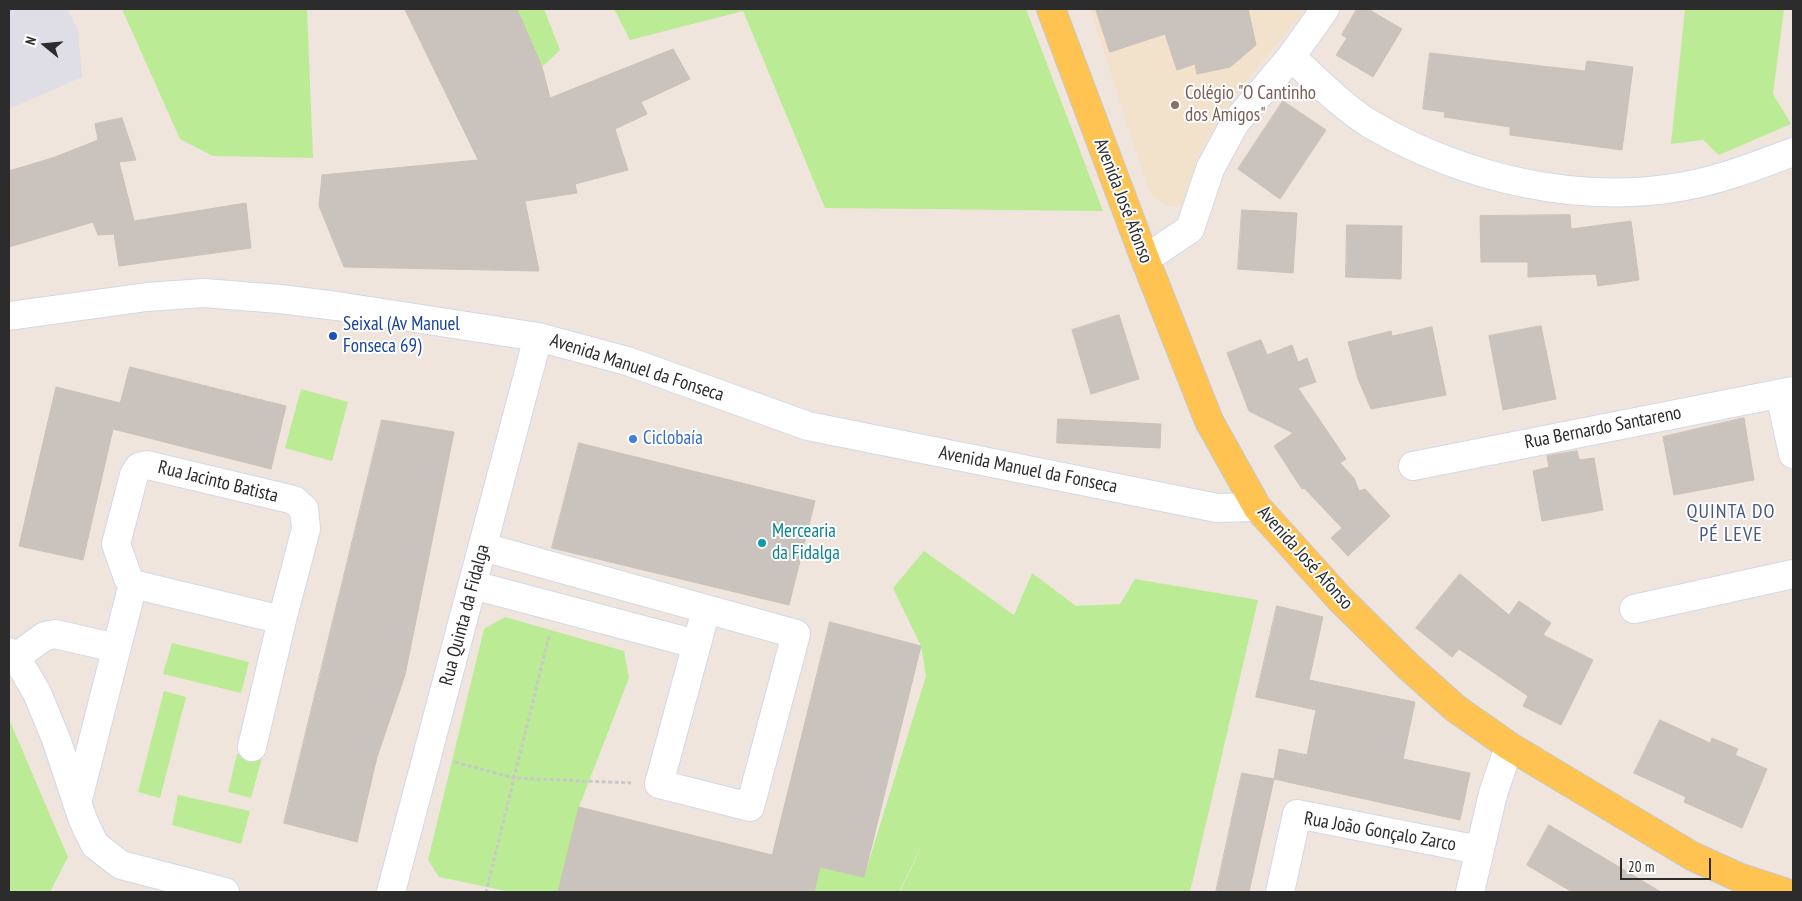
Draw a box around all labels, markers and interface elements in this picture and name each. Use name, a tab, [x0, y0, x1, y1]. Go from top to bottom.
north arrow	[20, 20, 70, 70]
text: N	[21, 34, 40, 47]
place label: Colégio "O Cantinho dos Amigos"	[1185, 83, 1316, 127]
marker: Colégio "O Cantinho dos Amigos"	[1169, 99, 1181, 111]
street label: Avenida José Afonso	[1089, 135, 1157, 267]
place label: Seixal (Av Manuel Fonseca 69)	[343, 314, 460, 358]
street label: Avenida Manuel da Fonseca	[547, 329, 727, 407]
marker: Seixal (Av Manuel Fonseca 69)	[327, 330, 339, 342]
street label: Rua Bernardo Santareno	[1523, 402, 1683, 454]
place label: Ciclobaía	[643, 428, 703, 450]
marker: Ciclobaía	[627, 433, 639, 445]
street label: Avenida Manuel da Fonseca	[937, 442, 1119, 498]
street label: Rua Jacinto Batista	[156, 456, 280, 508]
district label: QUINTA DO PÉ LEVE	[1685, 500, 1777, 547]
street label: Avenida José Afonso	[1252, 501, 1358, 615]
place label: Mercearia da Fidalga	[772, 521, 840, 565]
marker: Mercearia da Fidalga	[756, 537, 768, 549]
street label: Rua Quinta da Fidalga	[435, 542, 495, 688]
street label: Rua João Gonçalo Zarco	[1302, 807, 1458, 857]
scale bar	[1622, 848, 1713, 880]
text: 20 m	[1628, 857, 1654, 876]

